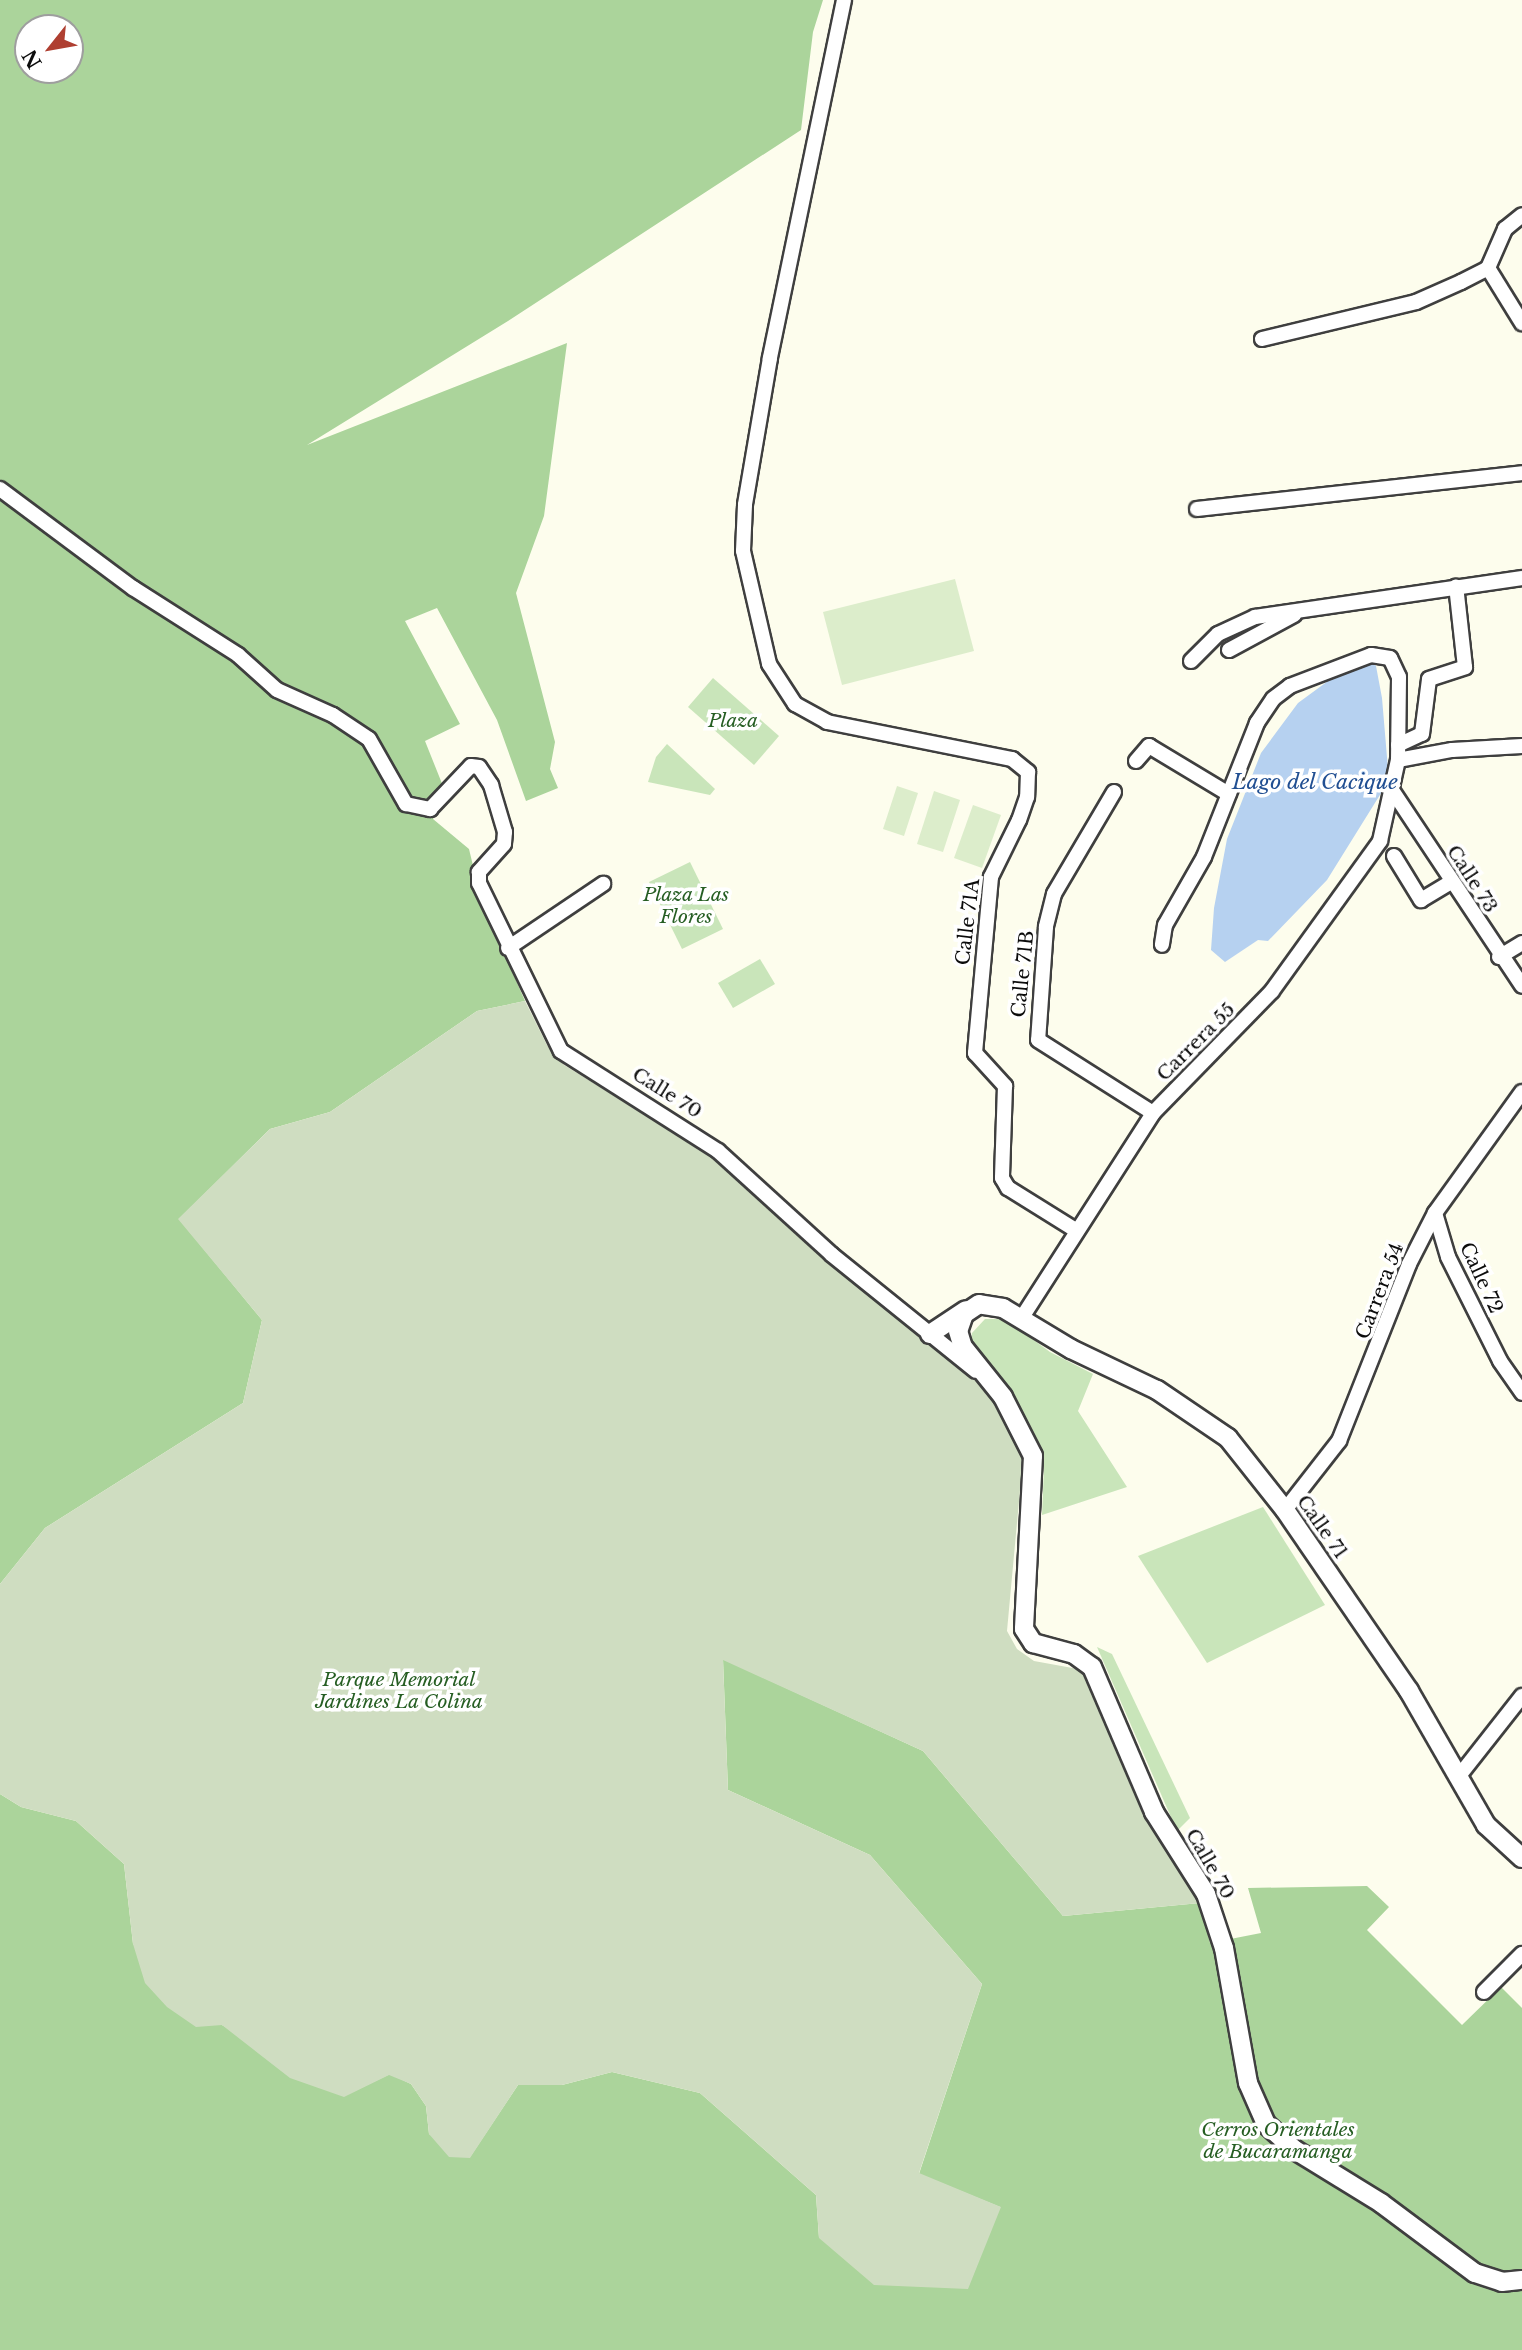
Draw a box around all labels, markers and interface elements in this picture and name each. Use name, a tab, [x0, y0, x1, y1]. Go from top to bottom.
north arrow	[14, 14, 84, 84]
text: N	[18, 45, 47, 73]
park label: Plaza	[708, 710, 758, 732]
water label: Lago del Cacique	[1232, 769, 1398, 795]
street label: Calle 73	[1442, 841, 1502, 917]
street label: Calle 71A	[951, 877, 985, 967]
park label: Plaza Las Flores	[643, 884, 729, 928]
street label: Calle 71B	[1007, 930, 1039, 1018]
street label: Carrera 55	[1152, 998, 1240, 1086]
street label: Calle 70	[628, 1063, 706, 1123]
street label: Calle 72	[1455, 1239, 1507, 1317]
street label: Carrera 54	[1351, 1240, 1409, 1342]
street label: Calle 71	[1292, 1491, 1352, 1563]
park label: Parque Memorial Jardines La Colina	[315, 1669, 483, 1713]
street label: Calle 70	[1181, 1825, 1239, 1903]
park label: Cerros Orientales de Bucaramanga	[1201, 2119, 1355, 2163]

